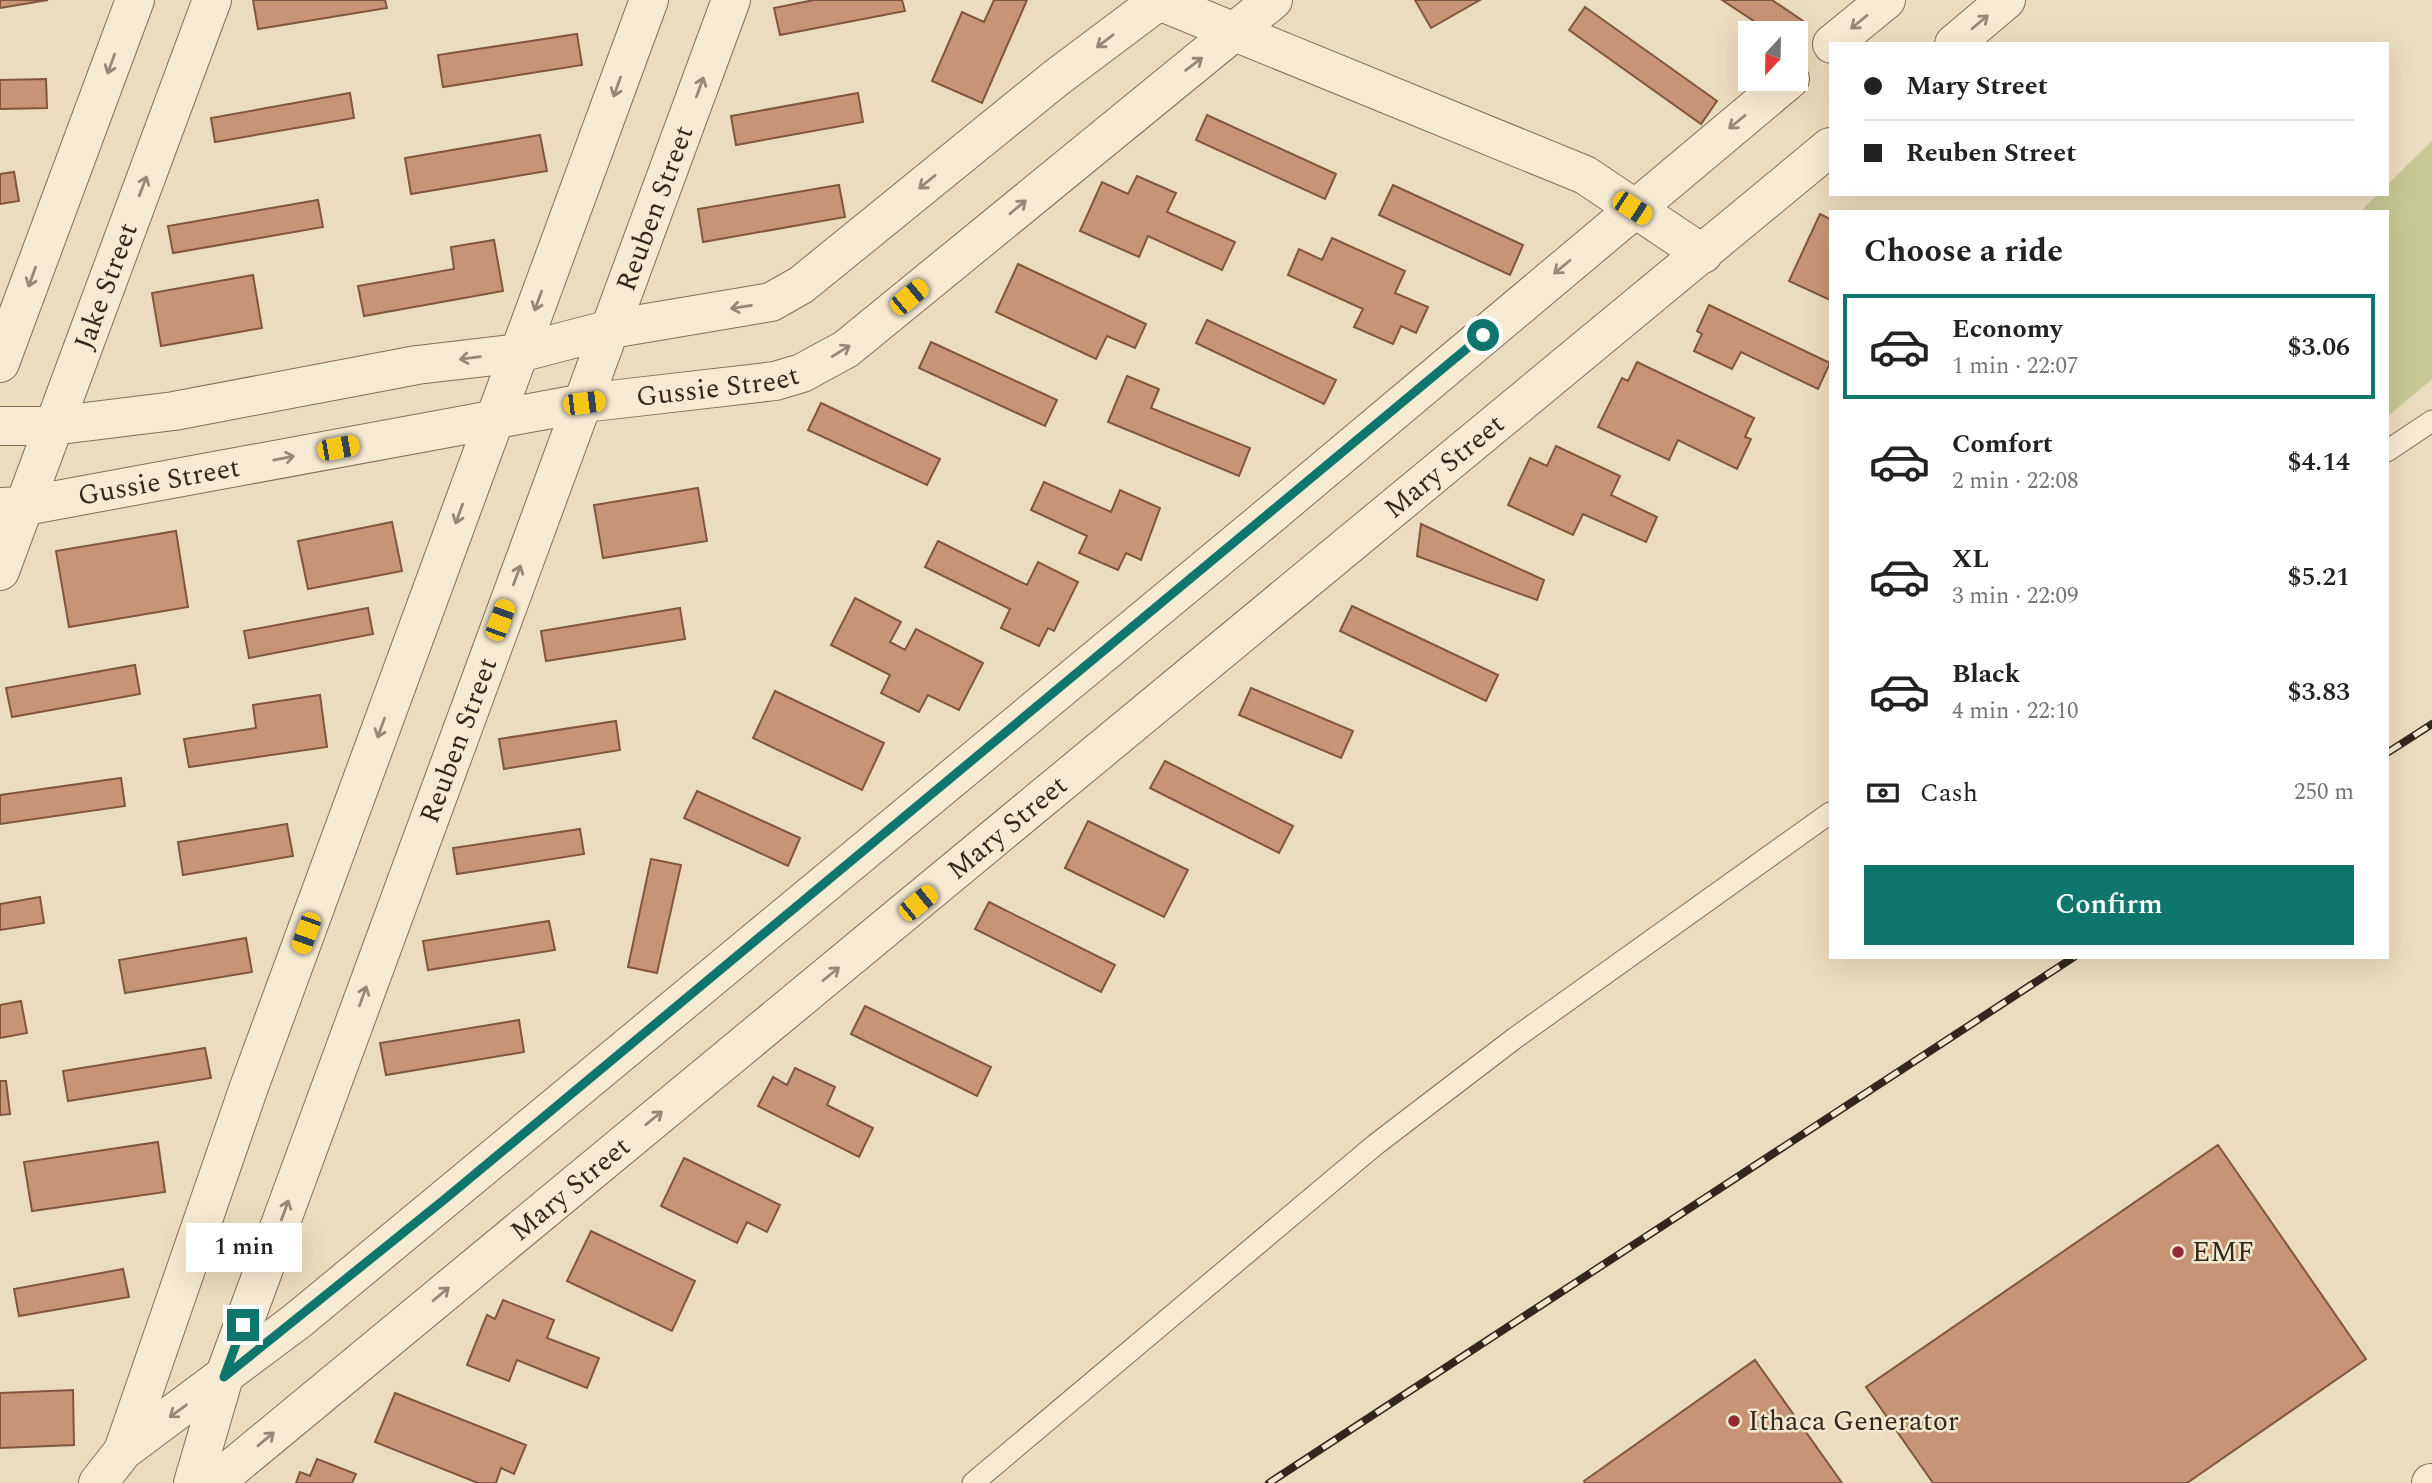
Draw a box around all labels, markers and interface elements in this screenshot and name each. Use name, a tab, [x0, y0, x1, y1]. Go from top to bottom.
one-way arrow	[1850, 14, 1868, 30]
one-way arrow	[1971, 14, 1989, 30]
north arrow	[1738, 21, 1808, 91]
map controls	[1738, 21, 1808, 91]
one-way arrow	[1096, 34, 1115, 48]
one-way arrow	[104, 52, 117, 74]
one-way arrow	[1185, 57, 1204, 72]
text: Mary Street	[1906, 66, 2048, 106]
one-way arrow	[609, 76, 622, 98]
one-way arrow	[694, 76, 707, 98]
one-way arrow	[1728, 114, 1746, 130]
street label: Reuben Street	[604, 119, 705, 297]
text: Reuben Street	[1906, 133, 2076, 173]
one-way arrow	[138, 175, 150, 197]
one-way arrow	[918, 175, 936, 190]
car	[1609, 188, 1656, 228]
one-way arrow	[1008, 199, 1026, 215]
street label: Jake Street	[63, 216, 149, 356]
text: Choose a ride	[1864, 227, 2063, 276]
one-way arrow	[1553, 259, 1571, 275]
one-way arrow	[25, 266, 37, 288]
car	[887, 275, 932, 319]
one-way arrow	[531, 289, 544, 311]
one-way arrow	[730, 301, 753, 314]
text: Economy	[1952, 309, 2062, 349]
icon: car	[1868, 315, 1931, 378]
route start	[1467, 319, 1499, 351]
text: $3.06	[2287, 327, 2350, 367]
one-way arrow	[831, 343, 851, 357]
text: 1 min · 22:07	[1952, 349, 2079, 384]
one-way arrow	[459, 352, 481, 365]
street label: Gussie Street	[634, 353, 805, 418]
car	[562, 390, 607, 416]
street label: Mary Street	[1374, 403, 1514, 529]
text: Comfort	[1952, 424, 2053, 464]
icon: car	[1868, 430, 1931, 493]
car	[316, 434, 361, 462]
text: $4.14	[2287, 442, 2350, 482]
street label: Gussie Street	[74, 445, 243, 517]
one-way arrow	[272, 451, 295, 465]
text: 2 min · 22:08	[1952, 464, 2079, 499]
one-way arrow	[452, 502, 465, 524]
text: XL	[1952, 539, 1989, 579]
icon: car	[1868, 545, 1931, 608]
text: $5.21	[2287, 557, 2350, 597]
one-way arrow	[512, 565, 524, 587]
text: 3 min · 22:09	[1952, 579, 2079, 614]
car	[483, 597, 518, 643]
street label: Reuben Street	[408, 651, 509, 829]
text: Black	[1952, 654, 2020, 694]
icon: car	[1868, 660, 1931, 723]
text: $3.83	[2287, 672, 2350, 712]
text: 4 min · 22:10	[1952, 694, 2079, 729]
one-way arrow	[374, 716, 386, 738]
street label: Mary Street	[937, 764, 1077, 890]
text: Cash	[1920, 773, 1978, 813]
icon: cash	[1864, 774, 1902, 812]
text: 250 m	[2294, 775, 2354, 810]
button: Confirm	[1864, 865, 2354, 945]
car	[896, 882, 941, 924]
car	[289, 910, 324, 956]
one-way arrow	[821, 967, 839, 982]
one-way arrow	[358, 985, 371, 1007]
one-way arrow	[645, 1110, 663, 1126]
street label: Mary Street	[500, 1126, 640, 1252]
one-way arrow	[280, 1199, 293, 1221]
callout: 1 min	[185, 1224, 301, 1272]
text: 1 min	[214, 1230, 274, 1265]
place label: EMF	[2192, 1231, 2254, 1274]
marker: EMF	[2170, 1244, 2186, 1260]
one-way arrow	[432, 1286, 450, 1302]
route end	[227, 1309, 259, 1341]
place label: Ithaca Generator	[1748, 1400, 1959, 1443]
one-way arrow	[169, 1404, 188, 1418]
marker: Ithaca Generator	[1726, 1413, 1742, 1429]
one-way arrow	[257, 1432, 275, 1447]

